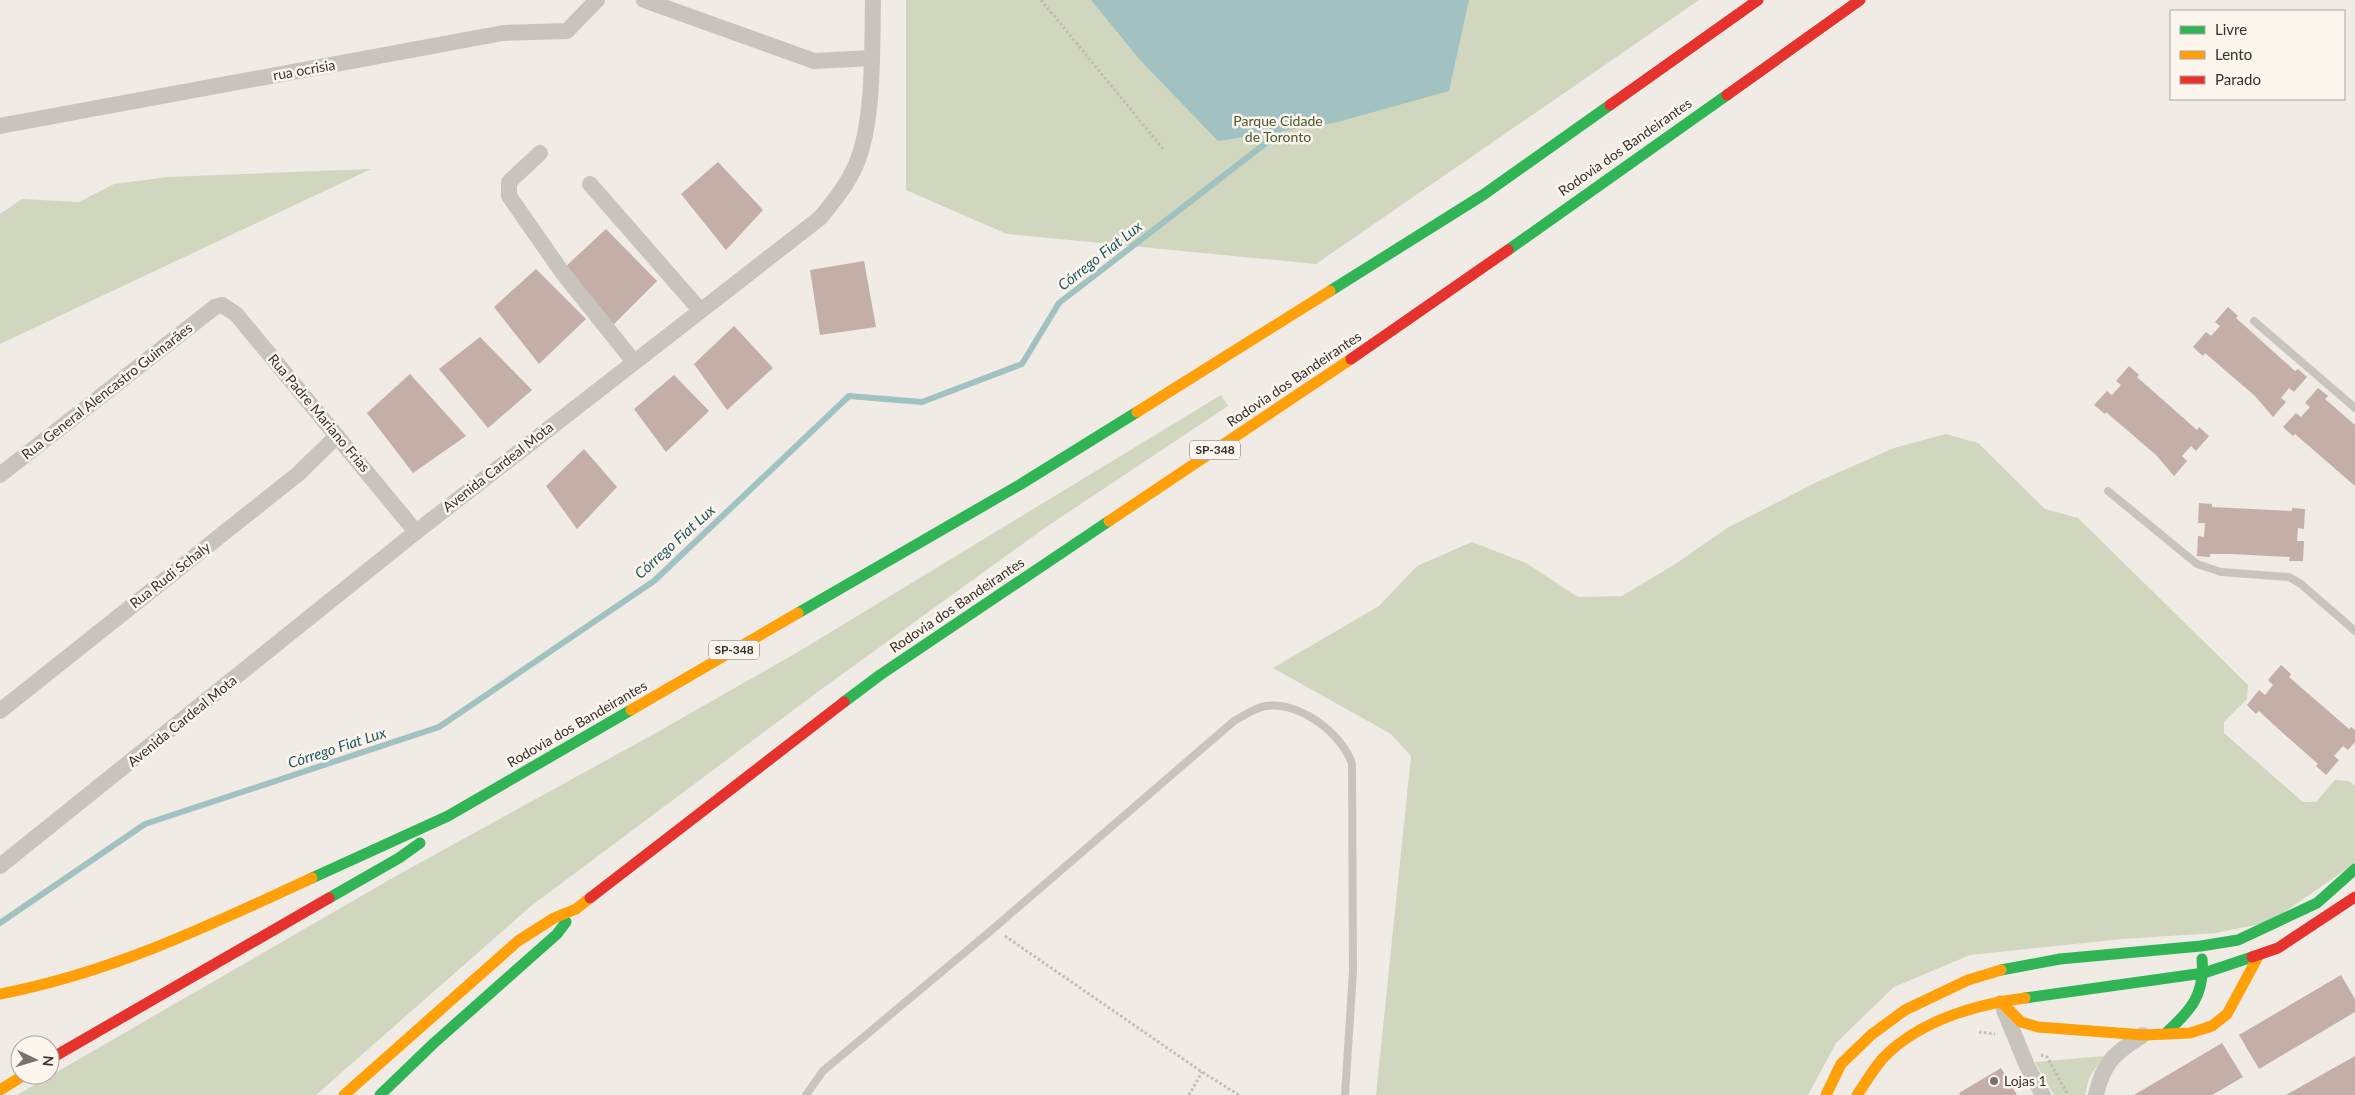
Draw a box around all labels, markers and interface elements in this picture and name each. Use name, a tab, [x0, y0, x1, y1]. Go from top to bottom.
legend	[2170, 10, 2345, 100]
text: Livre	[2215, 20, 2247, 38]
text: Lento	[2215, 45, 2252, 63]
street label: rua ocrisia	[271, 56, 336, 83]
text: Parado	[2215, 70, 2261, 88]
street label: Rodovia dos Bandeirantes	[1555, 94, 1695, 199]
park label: Parque Cidade de Toronto	[1233, 112, 1323, 145]
water label: Córrego Fiat Lux	[1054, 217, 1145, 294]
street label: Rua General Alencastro Guimarães	[18, 319, 195, 463]
street label: Rodovia dos Bandeirantes	[1223, 327, 1364, 430]
street label: Rua Padre Mariano Frias	[265, 350, 374, 475]
street label: Avenida Cardeal Mota	[439, 418, 556, 515]
road number: SP-348	[1190, 440, 1240, 460]
water label: Córrego Fiat Lux	[630, 500, 718, 582]
street label: Rua Rudi Schaly	[126, 537, 214, 611]
street label: Rodovia dos Bandeirantes	[886, 553, 1027, 656]
road number: SP-348	[709, 640, 759, 660]
street label: Avenida Cardeal Mota	[124, 671, 240, 770]
street label: Rodovia dos Bandeirantes	[504, 677, 650, 771]
water label: Córrego Fiat Lux	[285, 723, 388, 771]
north arrow	[10, 1035, 60, 1085]
text: N	[40, 1055, 57, 1067]
place label: Lojas 1	[2004, 1072, 2047, 1089]
marker: Lojas 1	[1988, 1075, 2000, 1087]

